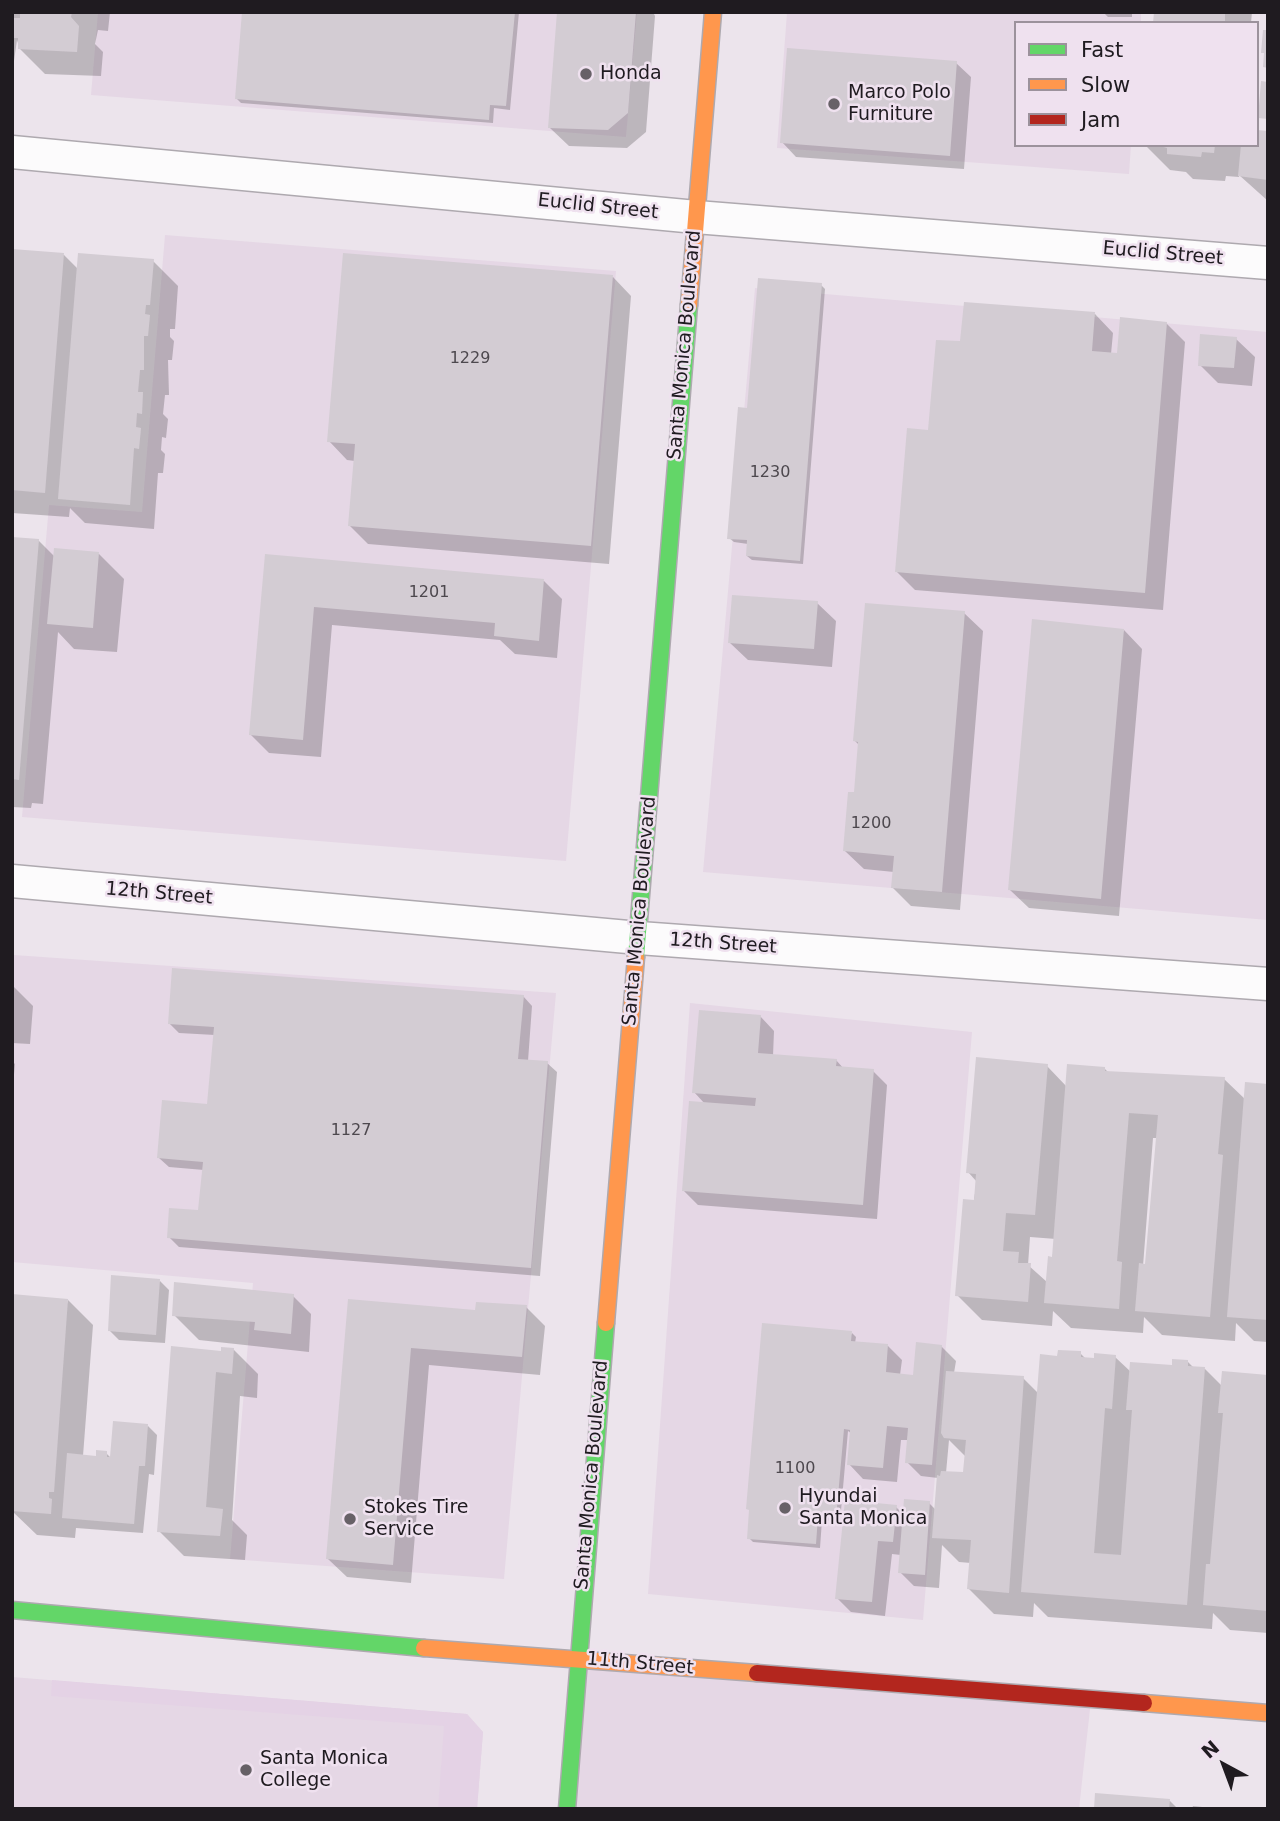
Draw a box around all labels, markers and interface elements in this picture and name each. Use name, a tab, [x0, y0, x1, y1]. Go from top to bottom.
legend	[1014, 21, 1259, 147]
text: Fast	[1081, 38, 1123, 62]
place label: Honda	[600, 63, 662, 85]
marker: Honda	[578, 66, 594, 82]
text: Slow	[1081, 73, 1130, 97]
place label: Marco Polo Furniture	[848, 82, 951, 126]
marker: Marco Polo Furniture	[826, 96, 842, 112]
text: Jam	[1081, 108, 1121, 132]
street label: Euclid Street	[537, 189, 659, 225]
street label: Santa Monica Boulevard	[664, 229, 706, 461]
street label: Euclid Street	[1102, 237, 1224, 271]
house number: 1229	[450, 349, 490, 369]
house number: 1230	[750, 463, 790, 483]
house number: 1201	[409, 583, 449, 603]
street label: Santa Monica Boulevard	[619, 795, 661, 1027]
house number: 1200	[851, 814, 891, 834]
street label: 12th Street	[104, 878, 214, 910]
street label: 12th Street	[669, 929, 777, 959]
house number: 1127	[331, 1121, 371, 1141]
street label: Santa Monica Boulevard	[571, 1359, 613, 1591]
house number: 1100	[775, 1459, 815, 1479]
place label: Hyundai Santa Monica	[799, 1486, 927, 1530]
place label: Stokes Tire Service	[364, 1497, 468, 1541]
marker: Hyundai Santa Monica	[777, 1500, 793, 1516]
marker: Stokes Tire Service	[342, 1511, 358, 1527]
street label: 11th Street	[585, 1648, 695, 1680]
north arrow	[1189, 1730, 1259, 1800]
text: N	[1197, 1736, 1223, 1763]
place label: Santa Monica College	[260, 1748, 388, 1792]
marker: Santa Monica College	[238, 1762, 254, 1778]

